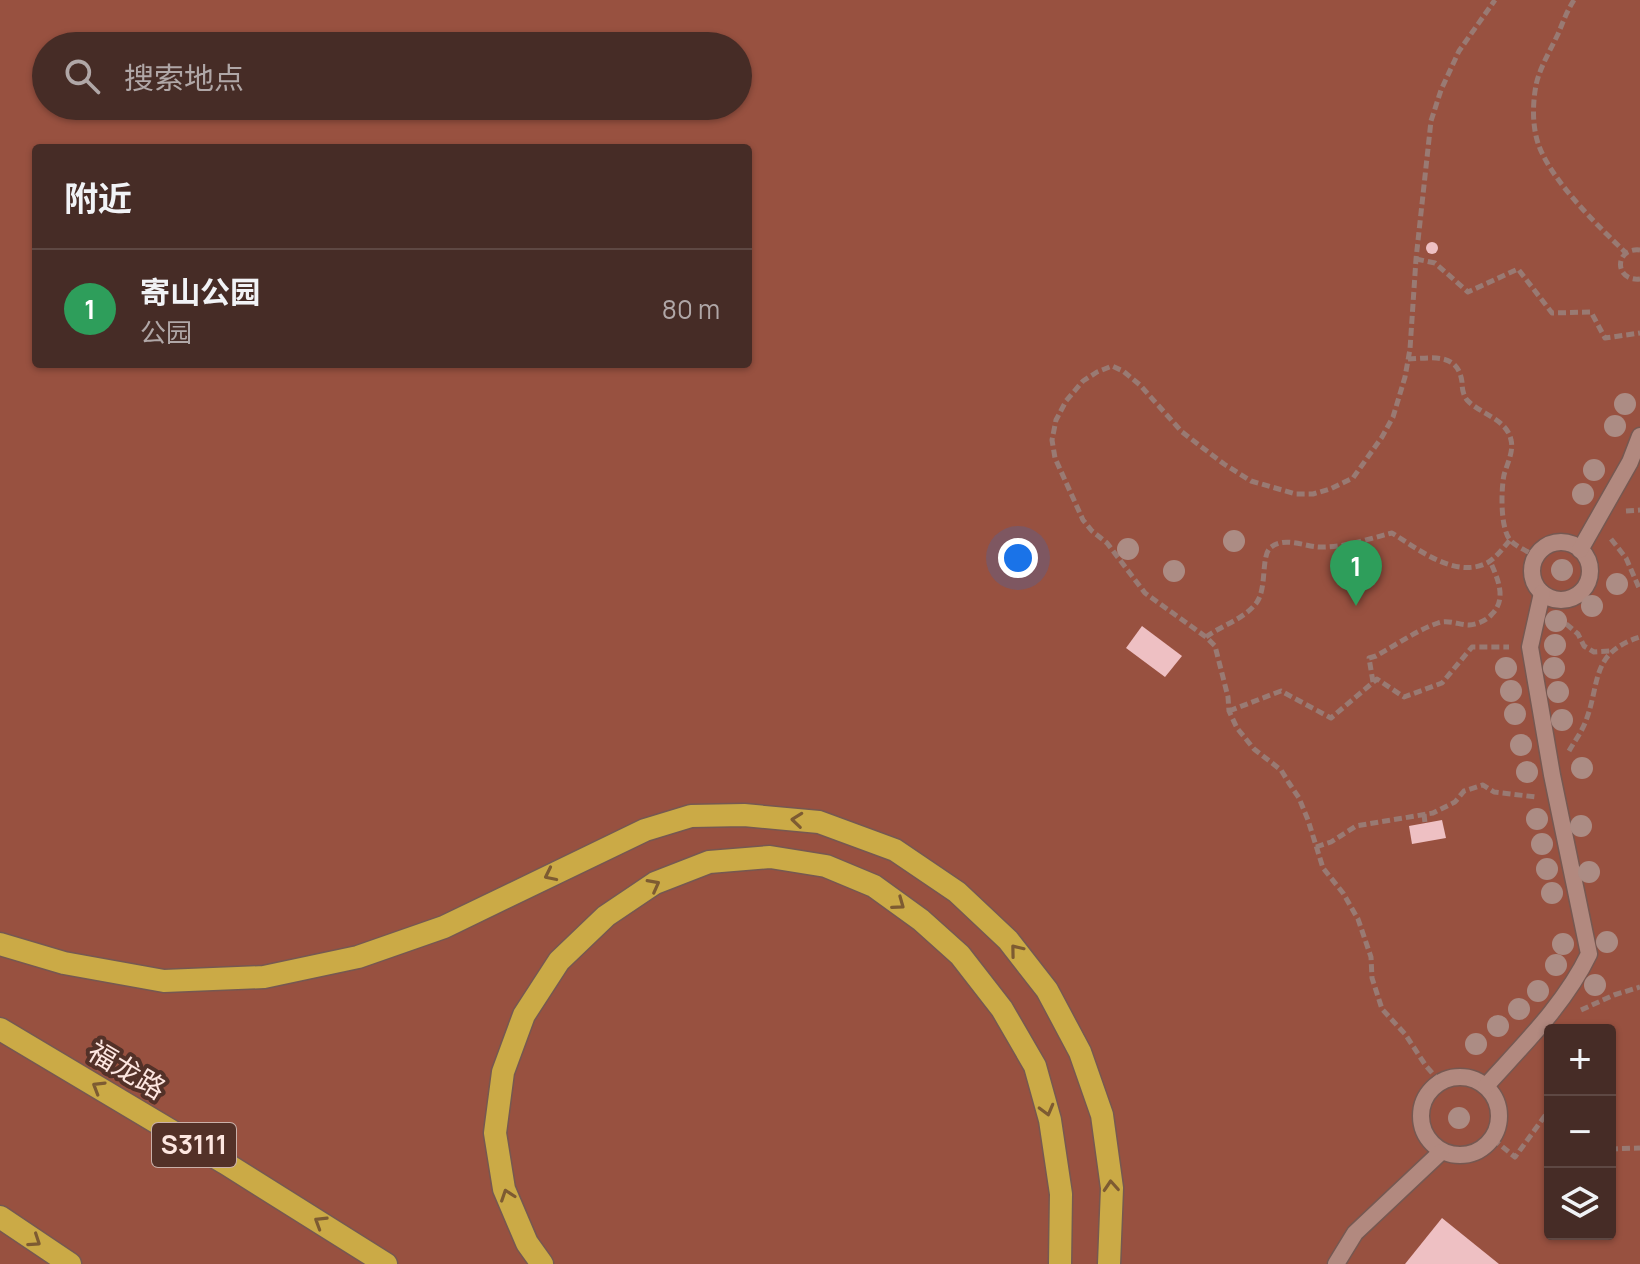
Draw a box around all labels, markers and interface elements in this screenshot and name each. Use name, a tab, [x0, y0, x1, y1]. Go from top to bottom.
search box	[32, 32, 752, 120]
icon: search	[60, 54, 104, 98]
text: 搜索地点	[124, 57, 244, 98]
text: 附近	[64, 175, 132, 221]
text: 寄山公园	[140, 271, 260, 312]
text: 1	[84, 291, 96, 327]
text: 80 m	[662, 291, 720, 327]
text: 公园	[140, 314, 192, 350]
your location	[998, 538, 1038, 578]
pin: 1	[1330, 540, 1382, 606]
one-way arrow	[790, 812, 803, 829]
one-way arrow	[543, 865, 558, 881]
one-way arrow	[646, 880, 660, 895]
one-way arrow	[890, 894, 904, 908]
one-way arrow	[1011, 944, 1025, 959]
map controls	[1544, 1024, 1616, 1240]
button: +	[1544, 1024, 1616, 1096]
street label: 福龙路	[82, 1031, 173, 1107]
one-way arrow	[92, 1081, 106, 1097]
button: −	[1544, 1096, 1616, 1168]
one-way arrow	[1038, 1102, 1055, 1116]
road number: S3111	[152, 1123, 236, 1167]
button: layers	[1544, 1168, 1616, 1240]
one-way arrow	[1103, 1179, 1120, 1192]
one-way arrow	[501, 1188, 517, 1202]
one-way arrow	[314, 1216, 329, 1231]
one-way arrow	[26, 1231, 41, 1246]

